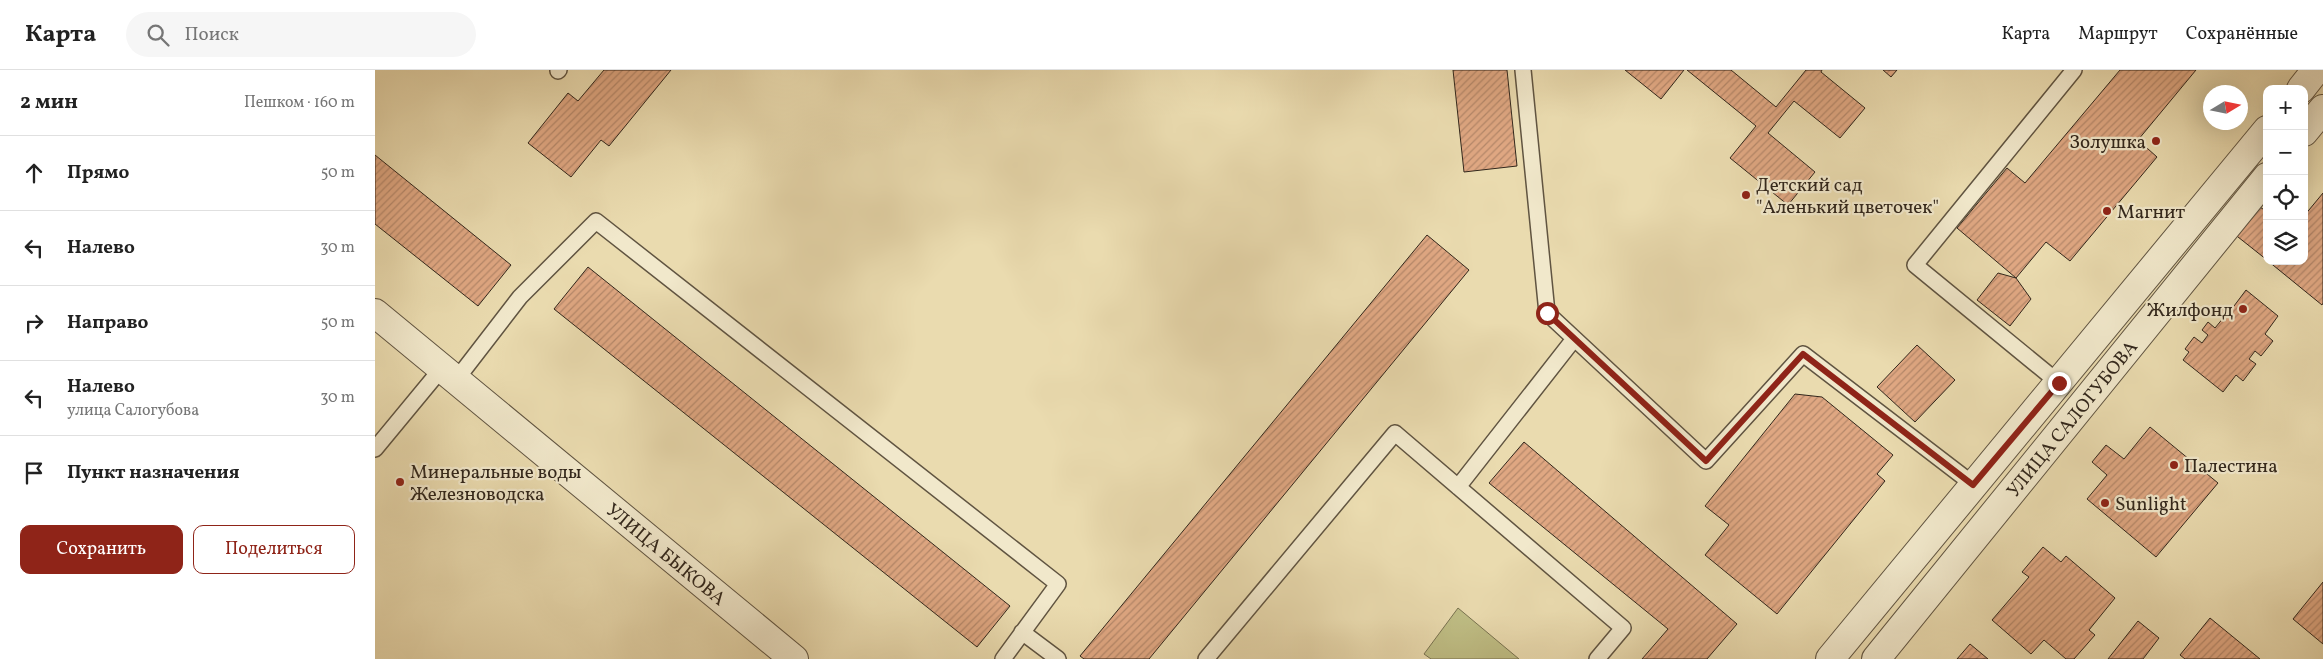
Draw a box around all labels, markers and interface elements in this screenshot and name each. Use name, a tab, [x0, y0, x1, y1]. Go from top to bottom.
search box	[126, 12, 476, 57]
text: Карта	[25, 18, 96, 52]
icon: search	[144, 21, 172, 49]
text: Поиск	[184, 22, 239, 48]
text: Карта	[2001, 22, 2050, 47]
text: Маршрут	[2078, 22, 2158, 47]
text: Сохранённые	[2186, 22, 2298, 47]
north arrow	[2203, 85, 2248, 130]
map controls	[2263, 85, 2308, 265]
button: +	[2263, 85, 2308, 130]
text: 2 мин	[20, 88, 78, 117]
text: Пешком · 160 m	[244, 92, 355, 114]
place label: Золушка	[2069, 130, 2146, 156]
button: −	[2263, 130, 2308, 175]
marker: Золушка	[2150, 135, 2162, 147]
icon: ahead	[20, 159, 48, 187]
text: Прямо	[67, 160, 129, 186]
text: 50 m	[321, 162, 355, 184]
place label: Детский сад "Аленький цветочек"	[1756, 173, 1939, 221]
button: locate	[2263, 175, 2308, 220]
marker: Детский сад "Аленький цветочек"	[1740, 189, 1752, 201]
place label: Магнит	[2117, 200, 2185, 226]
marker: Магнит	[2101, 205, 2113, 217]
button: layers	[2263, 220, 2308, 265]
icon: left	[20, 234, 48, 262]
text: Налево	[67, 235, 135, 261]
text: 30 m	[320, 237, 355, 259]
place label: Жилфонд	[2147, 298, 2233, 324]
route start	[1536, 302, 1559, 325]
marker: Жилфонд	[2237, 303, 2249, 315]
icon: right	[20, 309, 48, 337]
text: Направо	[67, 310, 149, 336]
text: 50 m	[321, 312, 355, 334]
street label: УЛИЦА САЛОГУБОВА	[2001, 336, 2144, 503]
route end	[2048, 372, 2071, 395]
text: Налево	[67, 374, 135, 400]
icon: left	[20, 384, 48, 412]
text: 30 m	[320, 387, 355, 409]
text: улица Салогубова	[67, 400, 199, 422]
place label: Палестина	[2184, 454, 2278, 480]
icon: arrive	[20, 459, 48, 487]
marker: Палестина	[2168, 459, 2180, 471]
text: Пункт назначения	[67, 460, 240, 486]
place label: Минеральные воды Железноводска	[410, 460, 581, 508]
marker: Минеральные воды Железноводска	[394, 476, 406, 488]
place label: Sunlight	[2115, 492, 2187, 518]
marker: Sunlight	[2099, 497, 2111, 509]
street label: УЛИЦА БЫКОВА	[600, 498, 731, 612]
button: Сохранить	[20, 525, 183, 574]
button: Поделиться	[193, 525, 355, 574]

